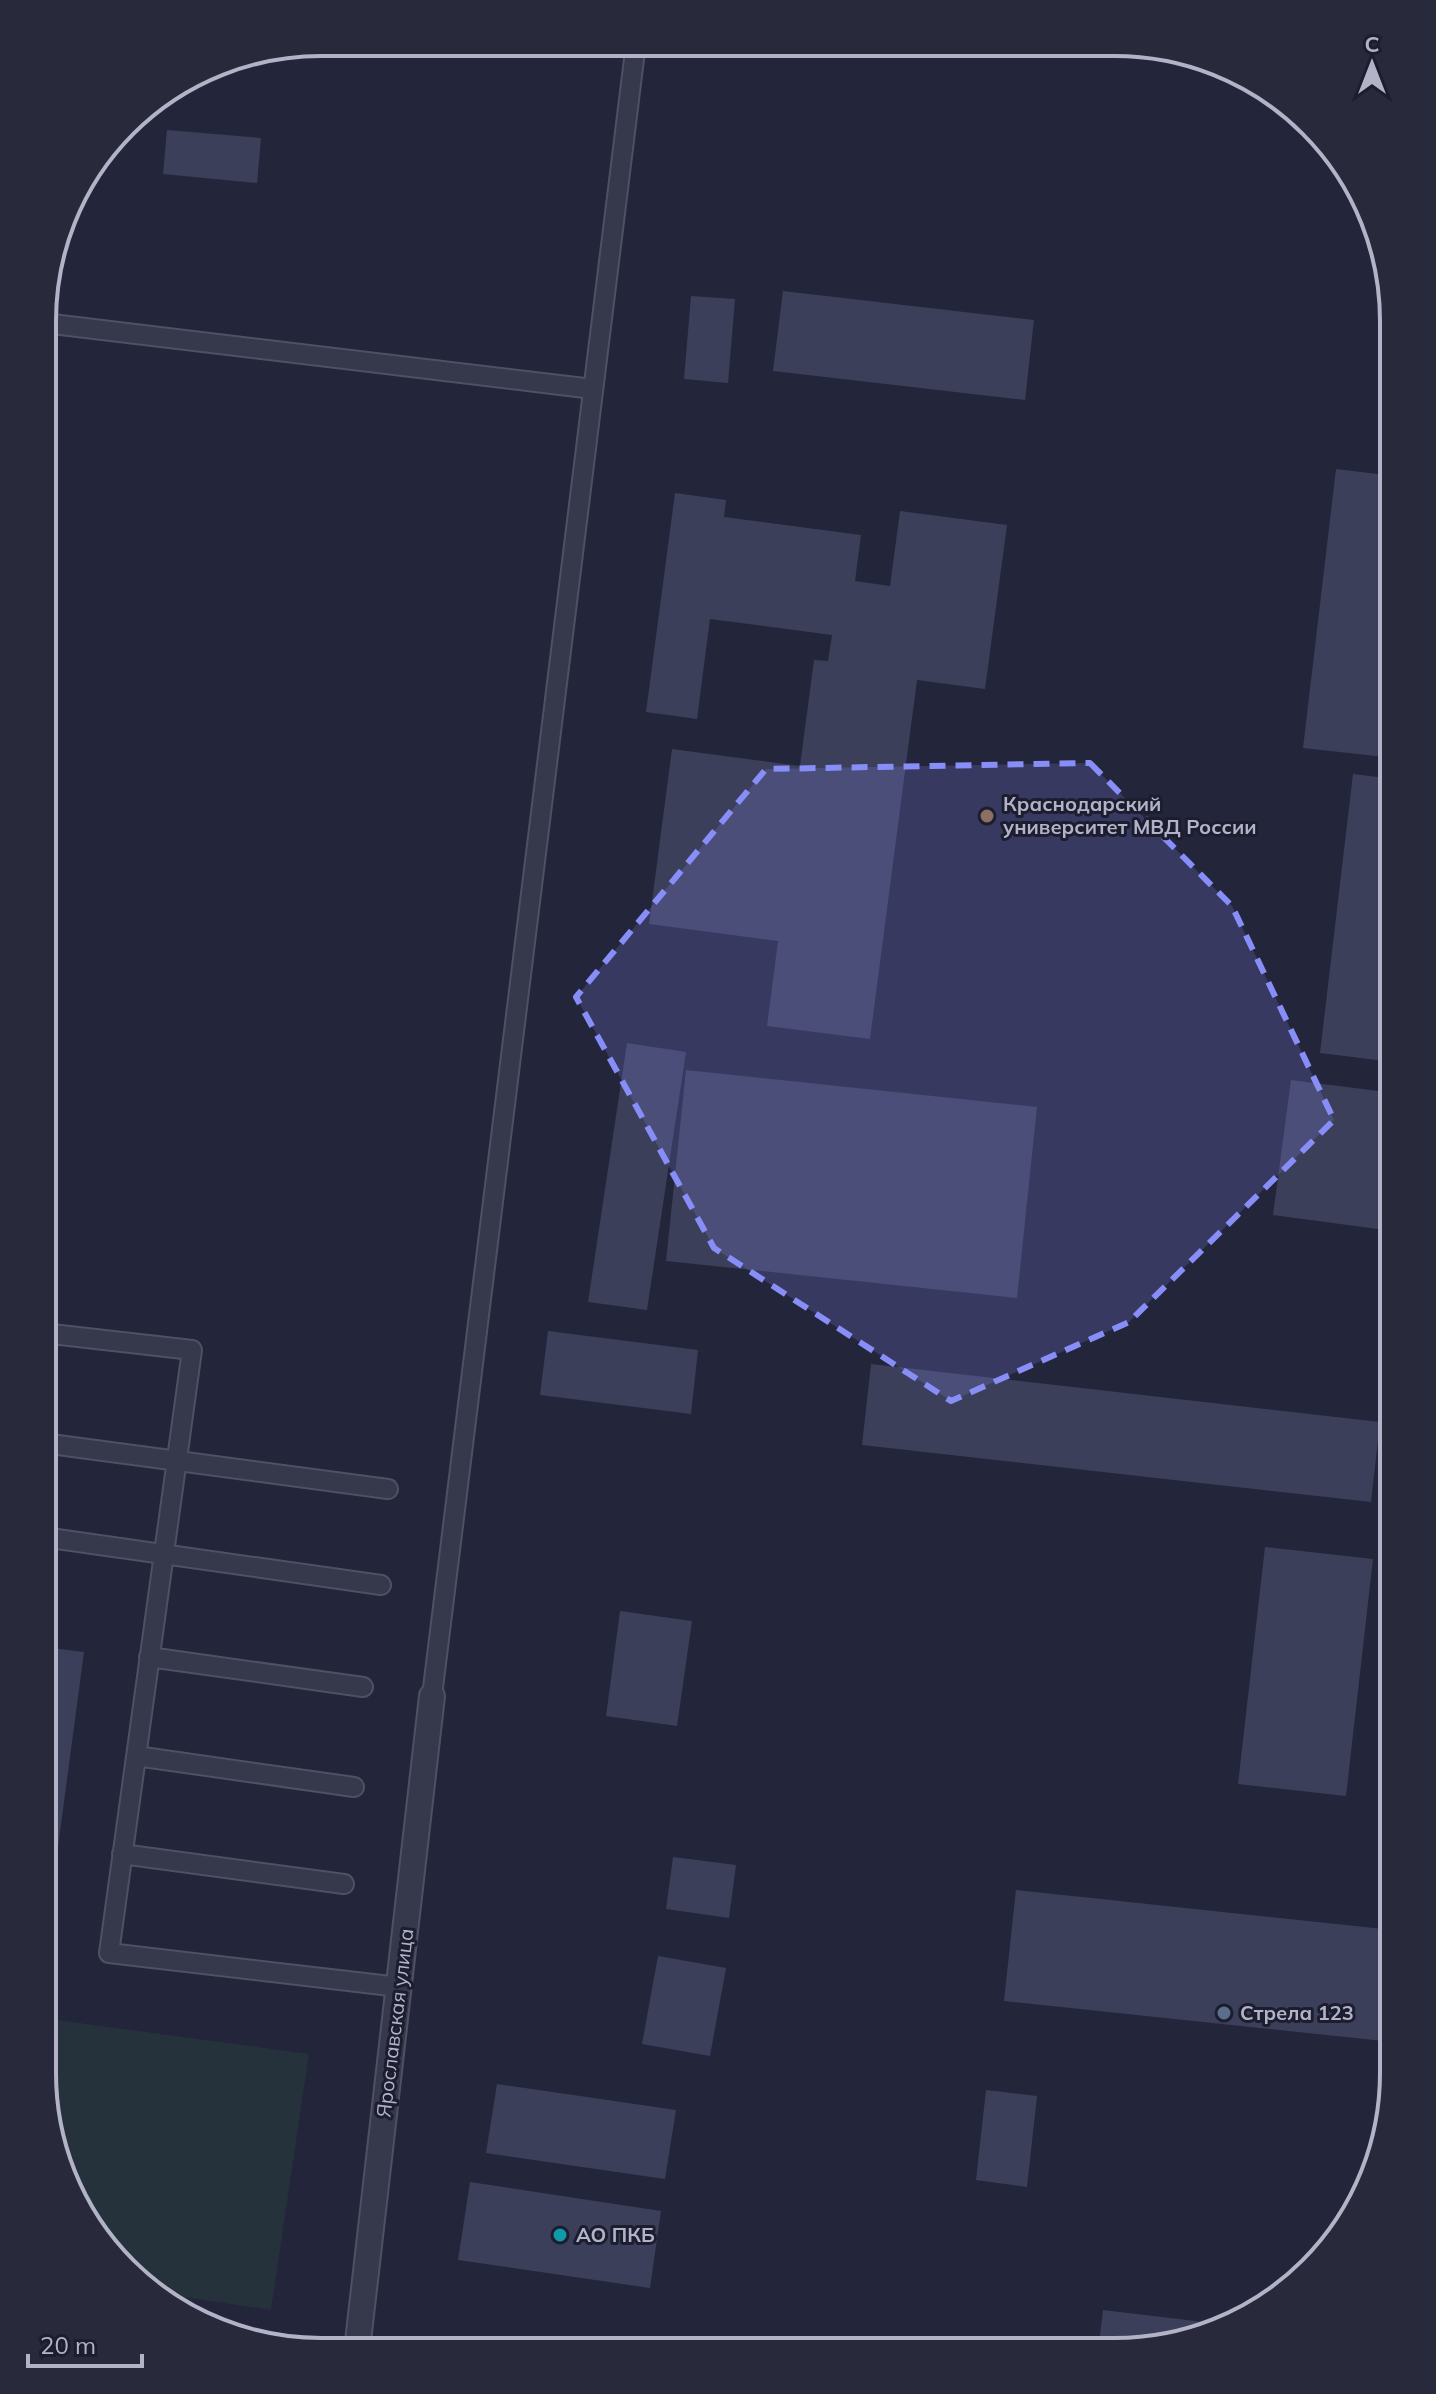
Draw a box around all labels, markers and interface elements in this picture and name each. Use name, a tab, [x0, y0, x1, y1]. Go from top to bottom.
north arrow	[1332, 24, 1412, 104]
text: С	[1364, 30, 1380, 58]
place label: Краснодарский университет МВД России	[1003, 791, 1257, 839]
marker: Краснодарский университет МВД России	[978, 807, 996, 825]
street label: Ярославская улица	[370, 1927, 419, 2119]
place label: Стрела 123	[1240, 2000, 1354, 2025]
marker: Стрела 123	[1215, 2004, 1233, 2022]
place label: АО ПКБ	[576, 2222, 655, 2247]
marker: АО ПКБ	[551, 2226, 569, 2244]
scale bar	[28, 2318, 142, 2368]
text: 20 m	[40, 2330, 96, 2360]

